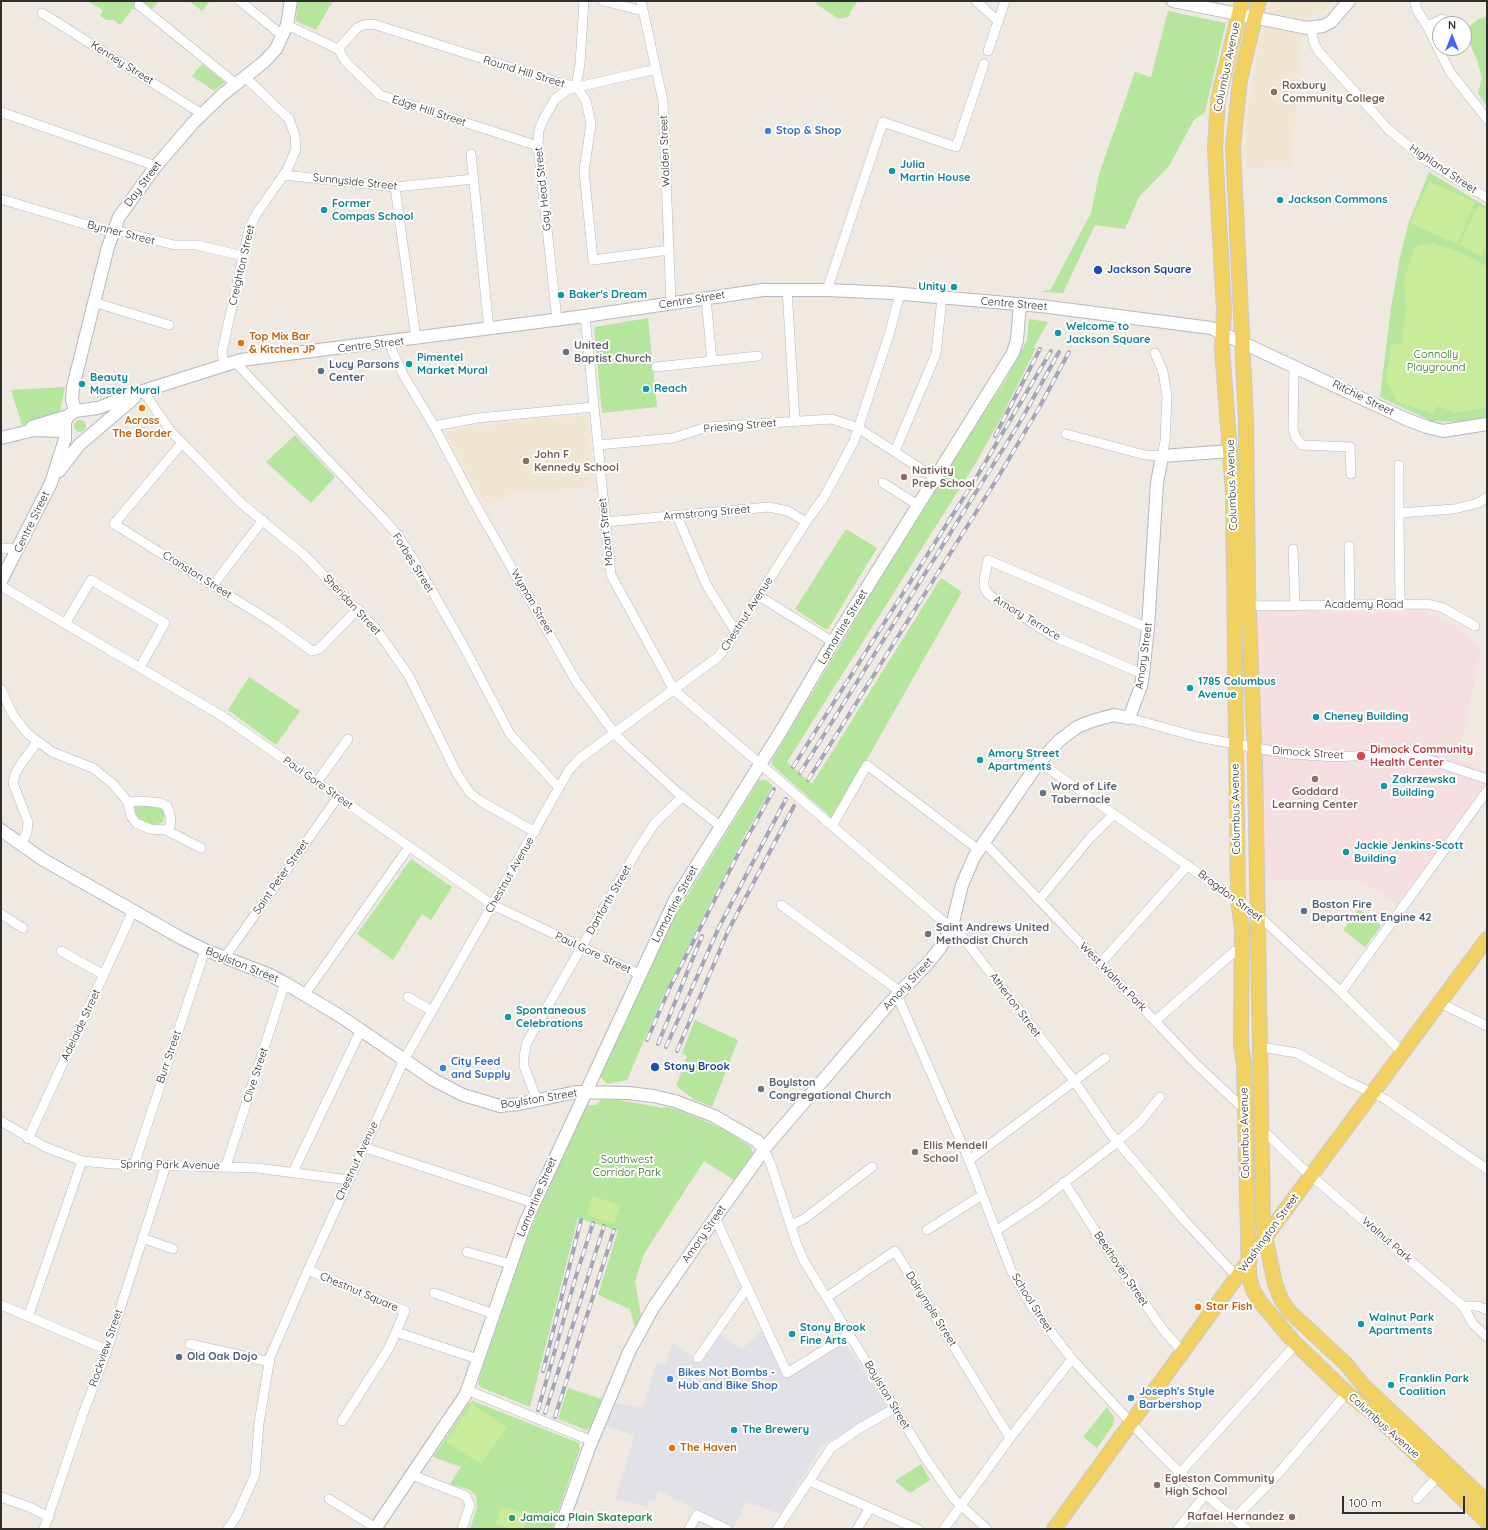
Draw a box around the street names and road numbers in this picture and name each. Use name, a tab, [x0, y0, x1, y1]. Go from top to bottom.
street label: Columbus Avenue	[1211, 21, 1243, 113]
street label: Kenney Street	[88, 38, 156, 88]
street label: Round Hill Street	[482, 53, 566, 91]
street label: Edge Hill Street	[390, 93, 468, 129]
street label: Walden Street	[657, 115, 673, 187]
street label: Highland Street	[1407, 142, 1479, 196]
street label: Gay Head Street	[532, 146, 554, 232]
street label: Day Street	[122, 159, 164, 209]
street label: Sunnyside Street	[312, 171, 398, 193]
street label: Bynner Street	[86, 218, 156, 248]
street label: Creighton Street	[226, 223, 258, 307]
street label: Centre Street	[658, 288, 726, 312]
street label: Centre Street	[980, 295, 1048, 313]
street label: Centre Street	[337, 334, 405, 356]
street label: Ritchie Street	[1330, 377, 1396, 419]
street label: Priesing Street	[703, 416, 777, 436]
street label: Columbus Avenue	[1224, 439, 1240, 531]
street label: Centre Street	[11, 489, 53, 555]
street label: Mozart Street	[596, 497, 616, 567]
street label: Armstrong Street	[663, 503, 751, 523]
street label: Forbes Street	[389, 531, 437, 595]
street label: Cranston Street	[160, 548, 234, 602]
street label: Wyman Street	[508, 567, 556, 637]
street label: Sheridan Street	[321, 572, 383, 638]
street label: Chestnut Avenue	[718, 575, 776, 653]
street label: Lamartine Street	[815, 587, 871, 667]
street label: Amory Terrace	[991, 593, 1063, 643]
street label: Academy Road	[1325, 598, 1403, 612]
street label: Amory Street	[1133, 622, 1155, 690]
street label: Dimock Street	[1272, 744, 1344, 762]
street label: Paul Gore Street	[280, 754, 356, 812]
street label: Columbus Avenue	[1229, 763, 1243, 855]
street label: Chestnut Avenue	[483, 835, 537, 915]
street label: Saint Peter Street	[250, 837, 312, 917]
street label: Danforth Street	[584, 863, 634, 937]
street label: Lamartine Street	[649, 863, 701, 945]
street label: Bragdon Street	[1195, 867, 1265, 925]
street label: Paul Gore Street	[553, 930, 633, 976]
street label: West Walnut Park	[1077, 940, 1149, 1014]
street label: Boylston Street	[204, 944, 280, 986]
street label: Amory Street	[880, 955, 936, 1013]
street label: Atherton Street	[986, 970, 1044, 1040]
street label: Adelaide Street	[59, 987, 103, 1063]
street label: Burr Street	[154, 1029, 184, 1085]
street label: Clive Street	[241, 1046, 271, 1104]
street label: Boylston Street	[500, 1086, 578, 1112]
street label: Columbus Avenue	[1238, 1087, 1252, 1179]
street label: Chestnut Avenue	[333, 1119, 381, 1203]
street label: Lamartine Street	[514, 1155, 560, 1239]
street label: Spring Park Avenue	[120, 1158, 220, 1172]
street label: Washington Street	[1236, 1191, 1302, 1275]
street label: Amory Street	[679, 1203, 729, 1265]
street label: Walnut Park	[1359, 1215, 1415, 1265]
street label: Beethoven Street	[1091, 1229, 1151, 1309]
street label: Dalrymple Street	[903, 1269, 959, 1349]
street label: Chestnut Square	[318, 1270, 400, 1314]
street label: School Street	[1009, 1271, 1055, 1335]
street label: Rockview Street	[87, 1307, 125, 1389]
street label: Boylston Street	[861, 1358, 913, 1432]
street label: Columbus Avenue	[1346, 1391, 1422, 1461]

